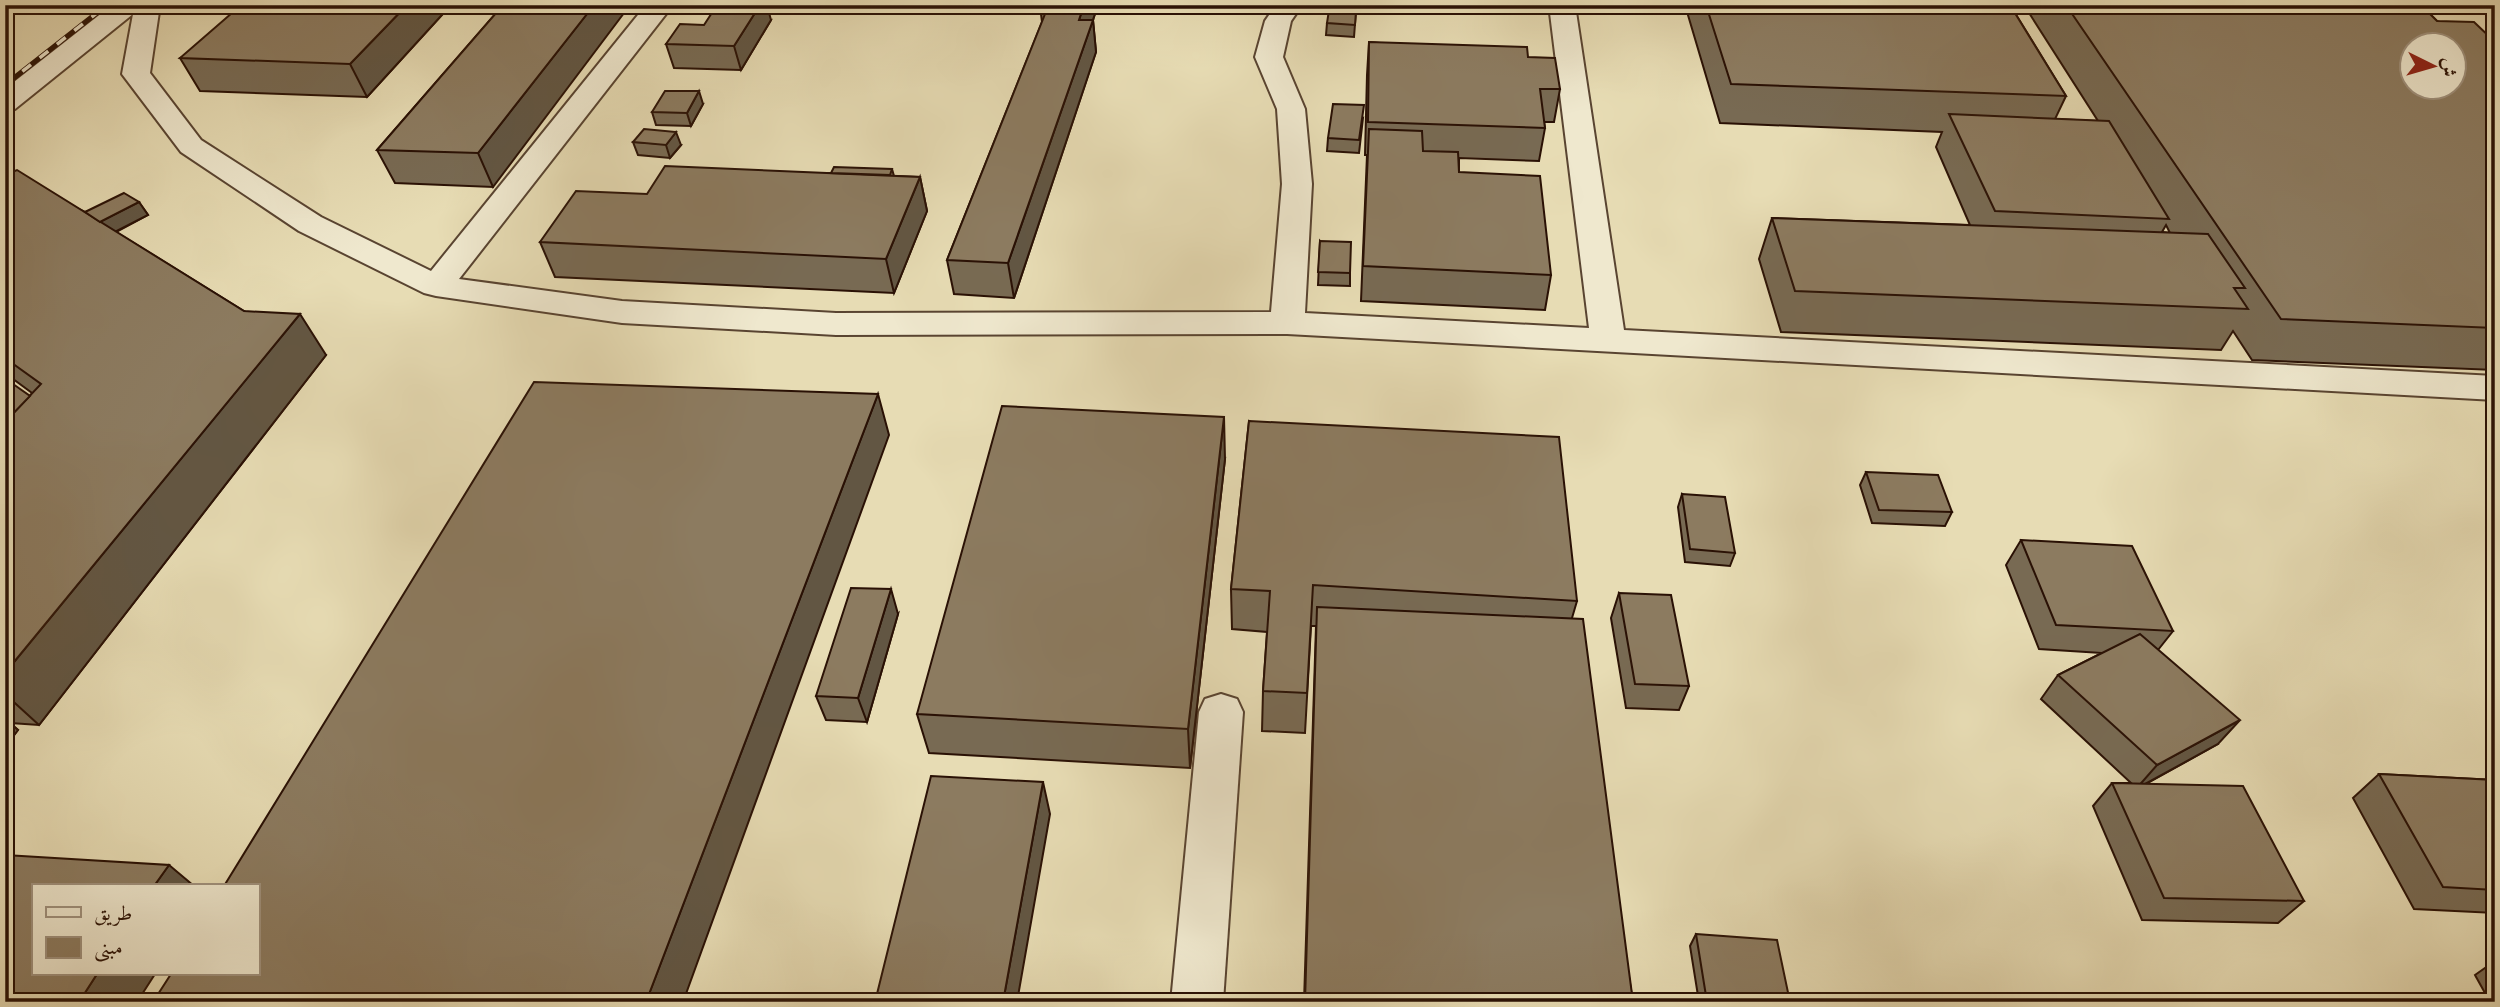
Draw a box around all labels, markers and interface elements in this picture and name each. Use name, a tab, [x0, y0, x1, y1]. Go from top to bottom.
north arrow	[2398, 32, 2468, 102]
text: ش	[2436, 57, 2461, 78]
legend	[32, 884, 259, 976]
text: طريق	[94, 901, 132, 927]
text: مبنى	[94, 935, 123, 962]

